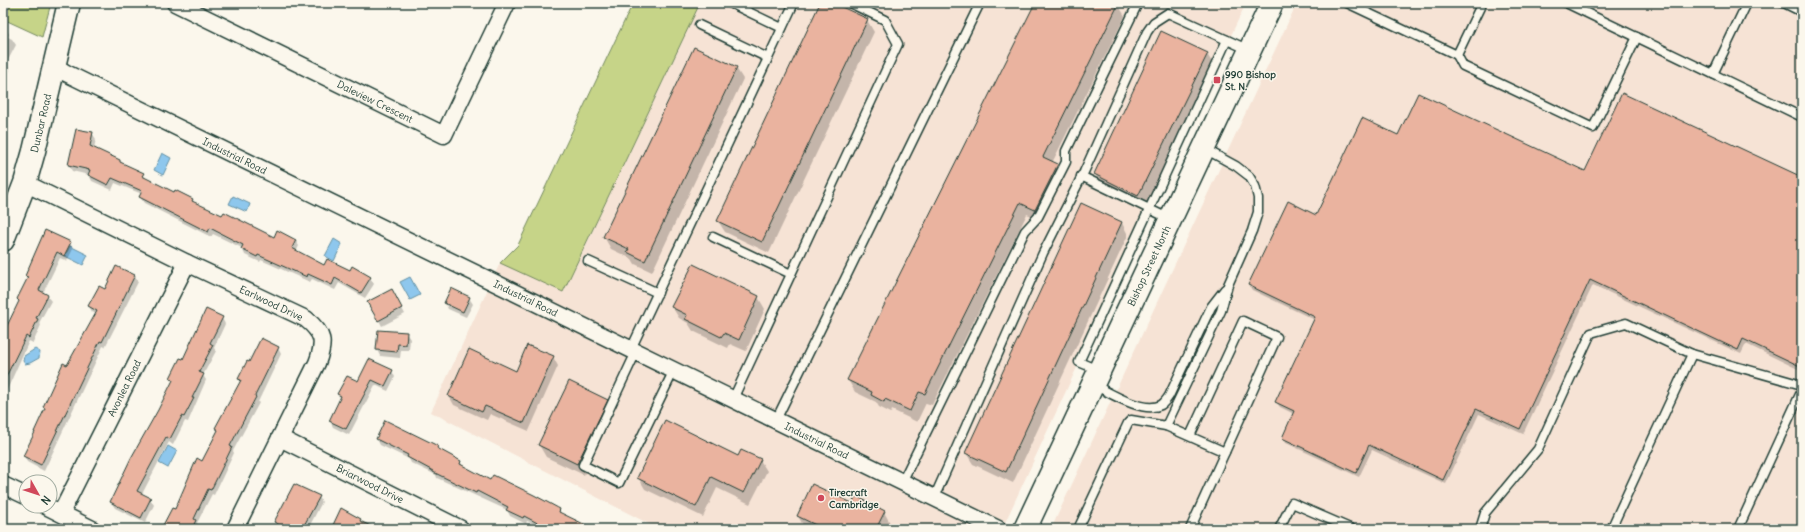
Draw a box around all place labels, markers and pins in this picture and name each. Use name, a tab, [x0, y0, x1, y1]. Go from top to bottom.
place label: 990 Bishop St. N.	[1225, 68, 1276, 93]
marker: 990 Bishop St. N.	[1212, 75, 1222, 85]
place label: Tirecraft Cambridge	[829, 486, 879, 511]
marker: Tirecraft Cambridge	[816, 493, 826, 503]

